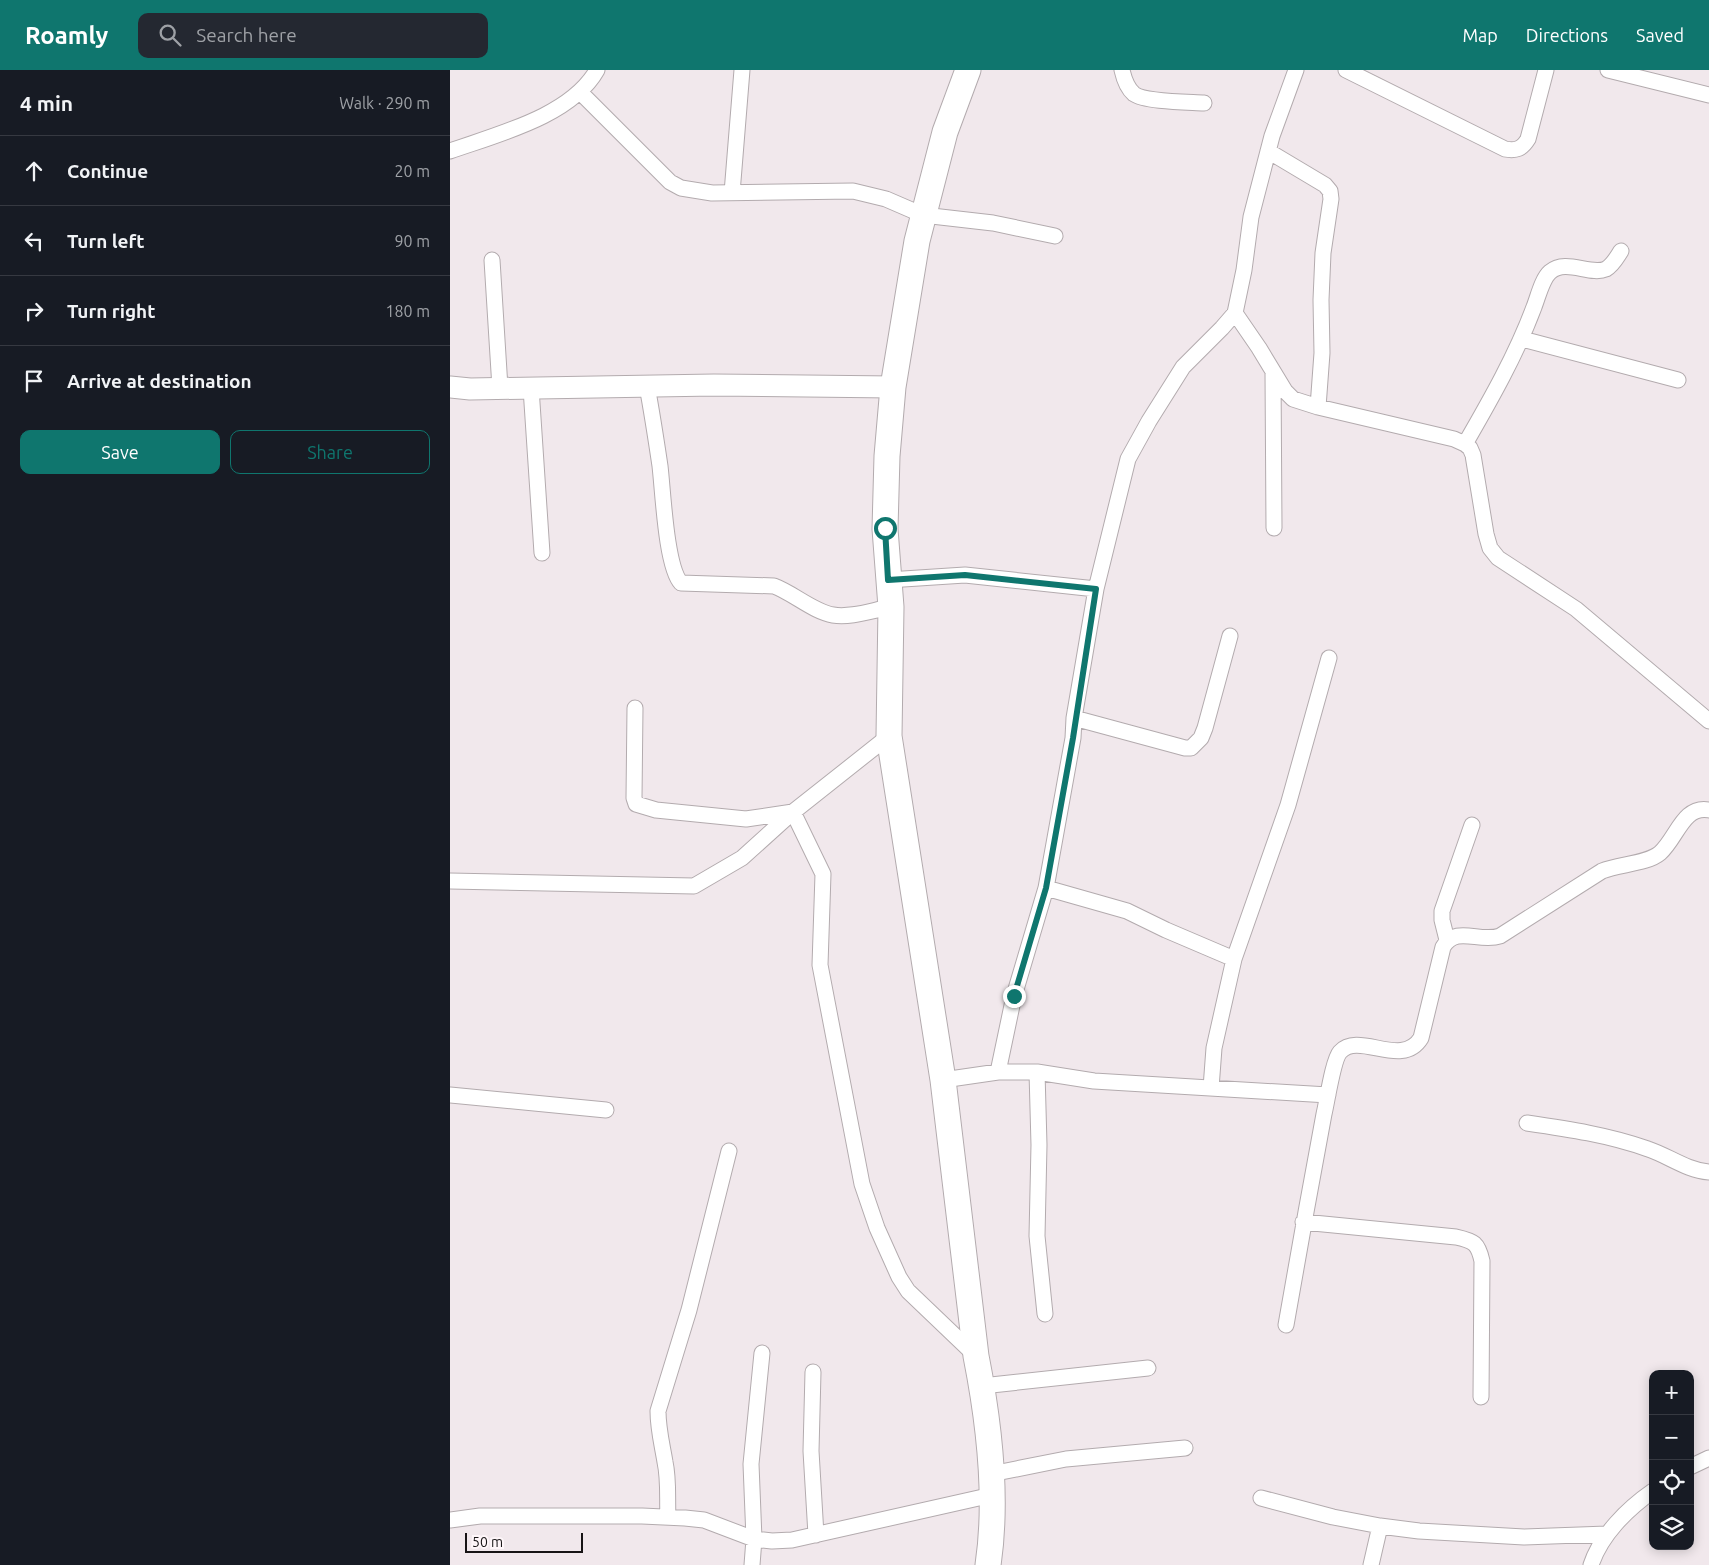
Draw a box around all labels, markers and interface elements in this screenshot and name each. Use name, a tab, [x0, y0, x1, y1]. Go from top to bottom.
search box	[138, 13, 488, 58]
icon: search	[156, 21, 184, 49]
text: Roamly	[25, 22, 108, 49]
text: Search here	[196, 24, 297, 46]
text: Map	[1462, 25, 1498, 45]
text: Directions	[1526, 25, 1608, 45]
text: Saved	[1636, 25, 1684, 45]
text: 4 min	[20, 91, 73, 115]
text: Walk · 290 m	[339, 94, 430, 112]
icon: ahead	[20, 157, 48, 185]
text: Continue	[67, 160, 148, 182]
text: 20 m	[394, 162, 430, 180]
icon: left	[20, 227, 48, 255]
text: Turn left	[67, 230, 145, 252]
text: 90 m	[394, 232, 430, 250]
icon: right	[20, 297, 48, 325]
text: Turn right	[67, 300, 155, 322]
text: 180 m	[385, 302, 430, 320]
icon: arrive	[20, 367, 48, 395]
text: Arrive at destination	[67, 370, 252, 392]
button: Save	[20, 430, 220, 474]
button: Share	[230, 430, 430, 474]
route start	[874, 517, 897, 540]
route end	[1003, 985, 1026, 1008]
map controls	[1649, 1370, 1694, 1550]
button: +	[1649, 1370, 1694, 1415]
button: −	[1649, 1415, 1694, 1460]
button: locate	[1649, 1460, 1694, 1505]
button: layers	[1649, 1505, 1694, 1550]
scale bar	[465, 1530, 582, 1553]
text: 50 m	[472, 1534, 503, 1550]

